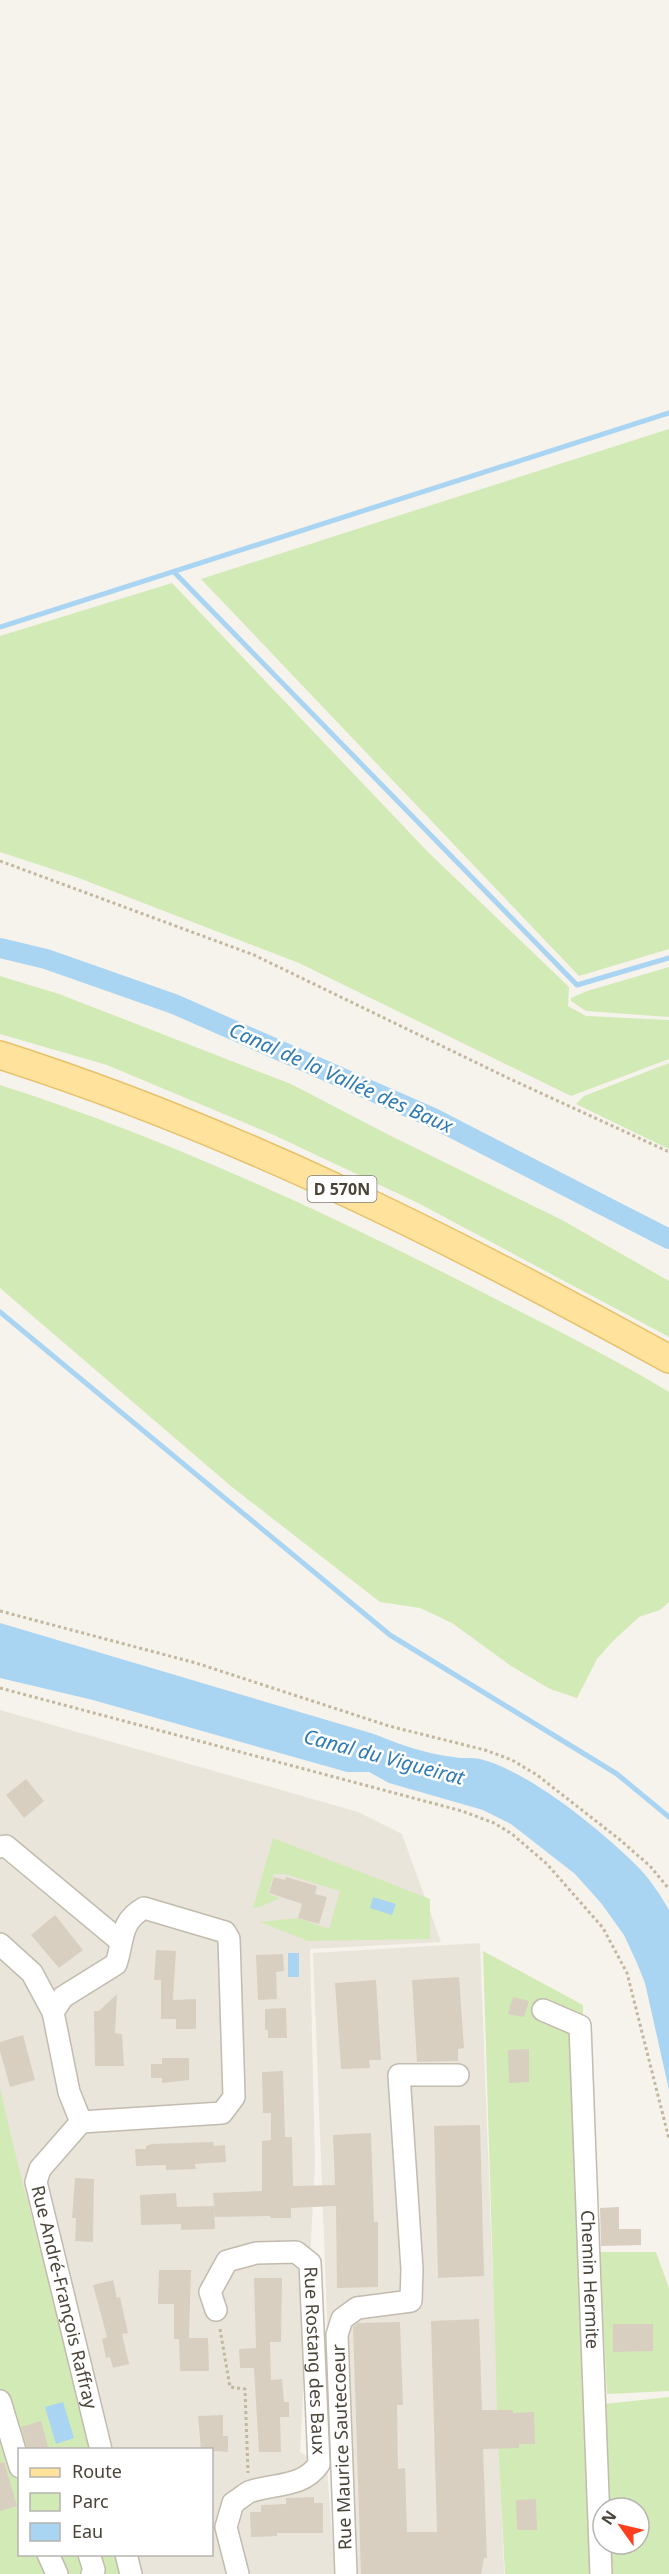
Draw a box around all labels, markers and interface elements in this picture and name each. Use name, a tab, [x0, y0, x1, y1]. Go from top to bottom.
water label: Canal de la Vallée des Baux	[225, 1016, 459, 1140]
road number: D 570N	[308, 1176, 376, 1202]
water label: Canal du Vigueirat	[301, 1722, 469, 1791]
street label: Rue André-François Raffray	[26, 2183, 104, 2412]
street label: Chemin Hermite	[576, 2210, 605, 2349]
street label: Rue Rostang des Baux	[299, 2266, 332, 2456]
street label: Rue Maurice Sautecoeur	[325, 2343, 357, 2551]
legend	[18, 2448, 213, 2556]
text: Route	[72, 2459, 122, 2483]
text: Parc	[72, 2489, 109, 2513]
north arrow	[591, 2496, 651, 2556]
text: N	[596, 2506, 621, 2529]
text: Eau	[72, 2519, 103, 2543]

